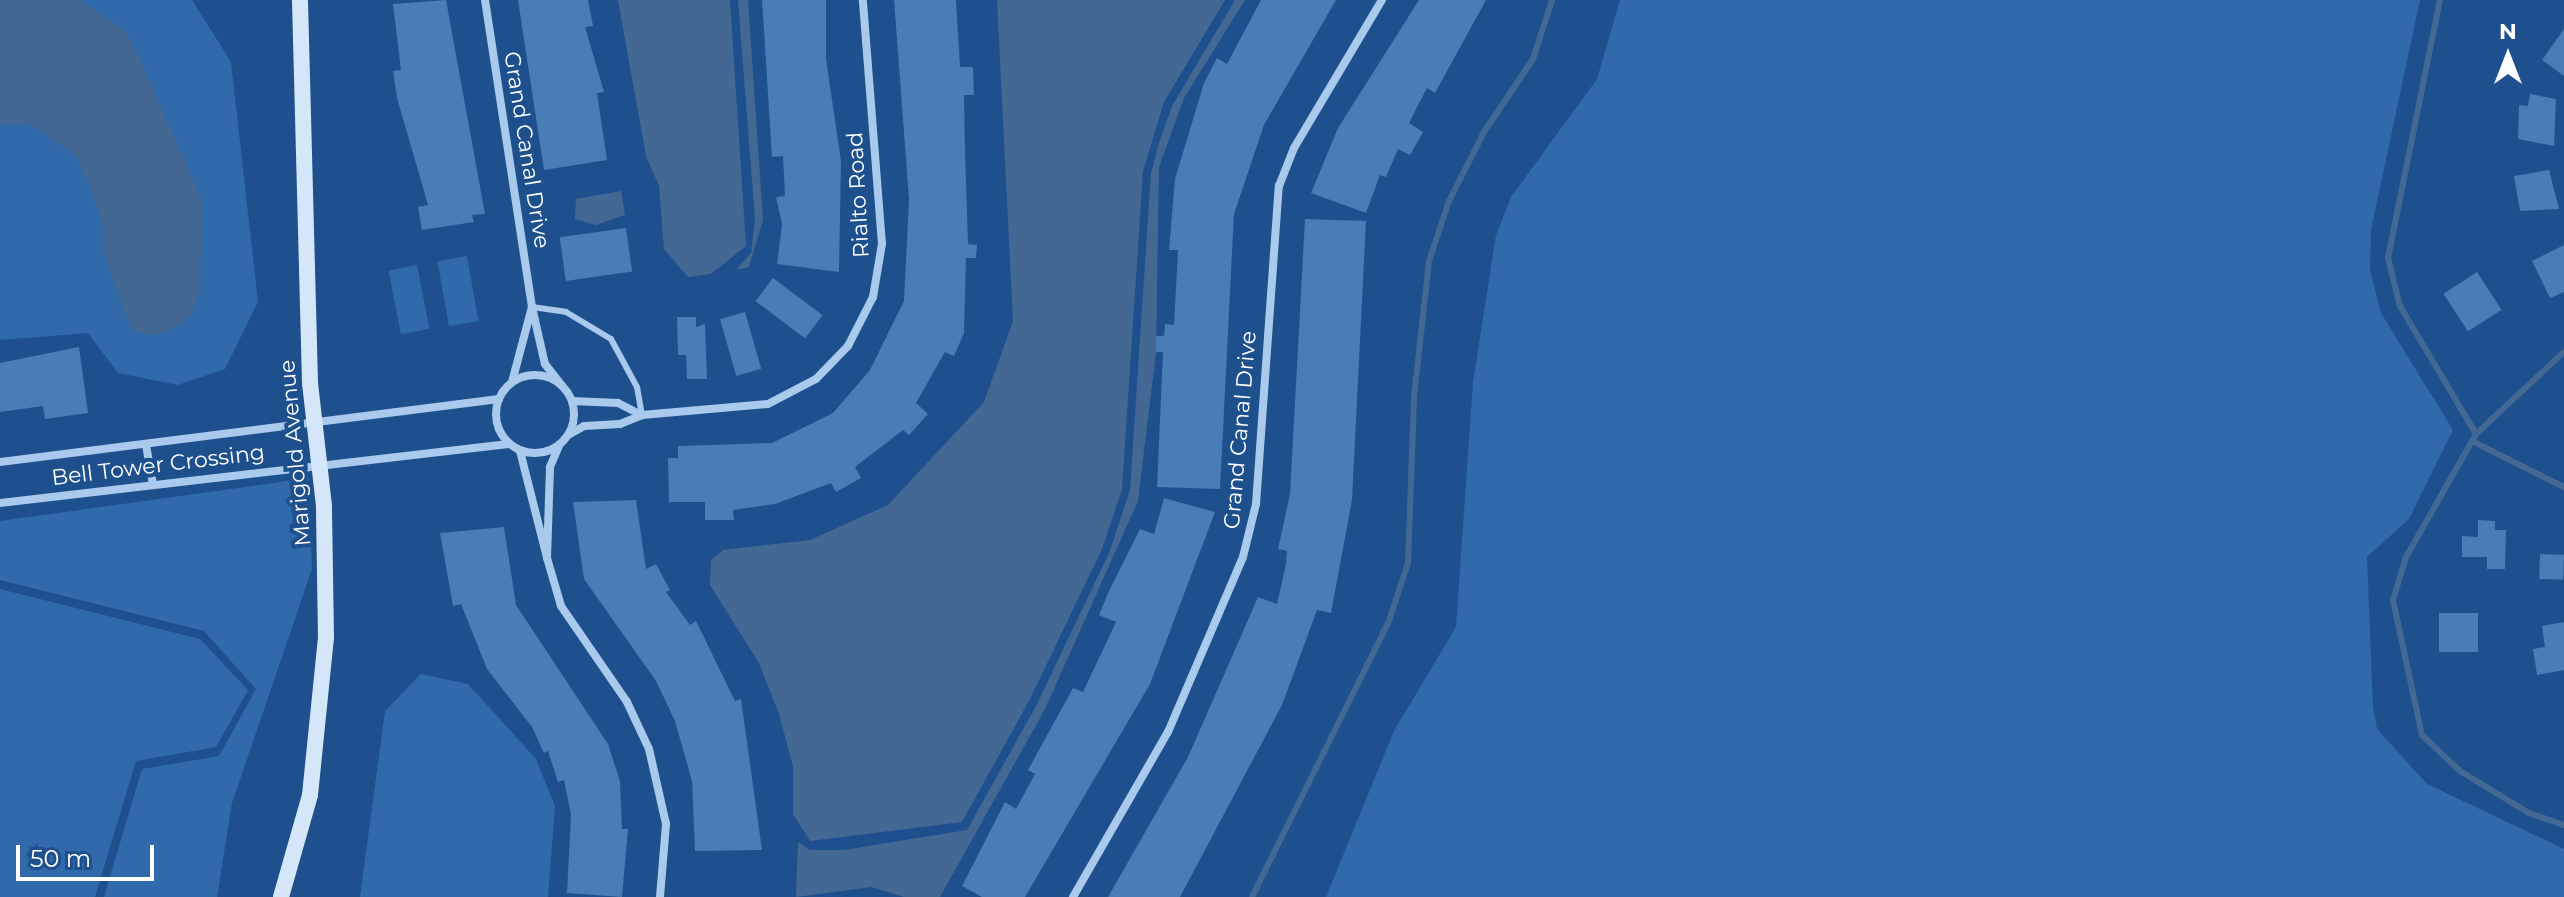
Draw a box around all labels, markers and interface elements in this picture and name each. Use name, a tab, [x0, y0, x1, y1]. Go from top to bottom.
north arrow	[2468, 16, 2548, 96]
text: N	[2499, 18, 2517, 45]
street label: Grand Canal Drive	[498, 50, 556, 250]
street label: Rialto Road	[842, 131, 874, 259]
street label: Grand Canal Drive	[1218, 330, 1262, 530]
street label: Marigold Avenue	[274, 359, 316, 547]
street label: Bell Tower Crossing	[50, 439, 266, 491]
scale bar	[20, 829, 158, 879]
text: 50 m	[30, 844, 91, 873]

